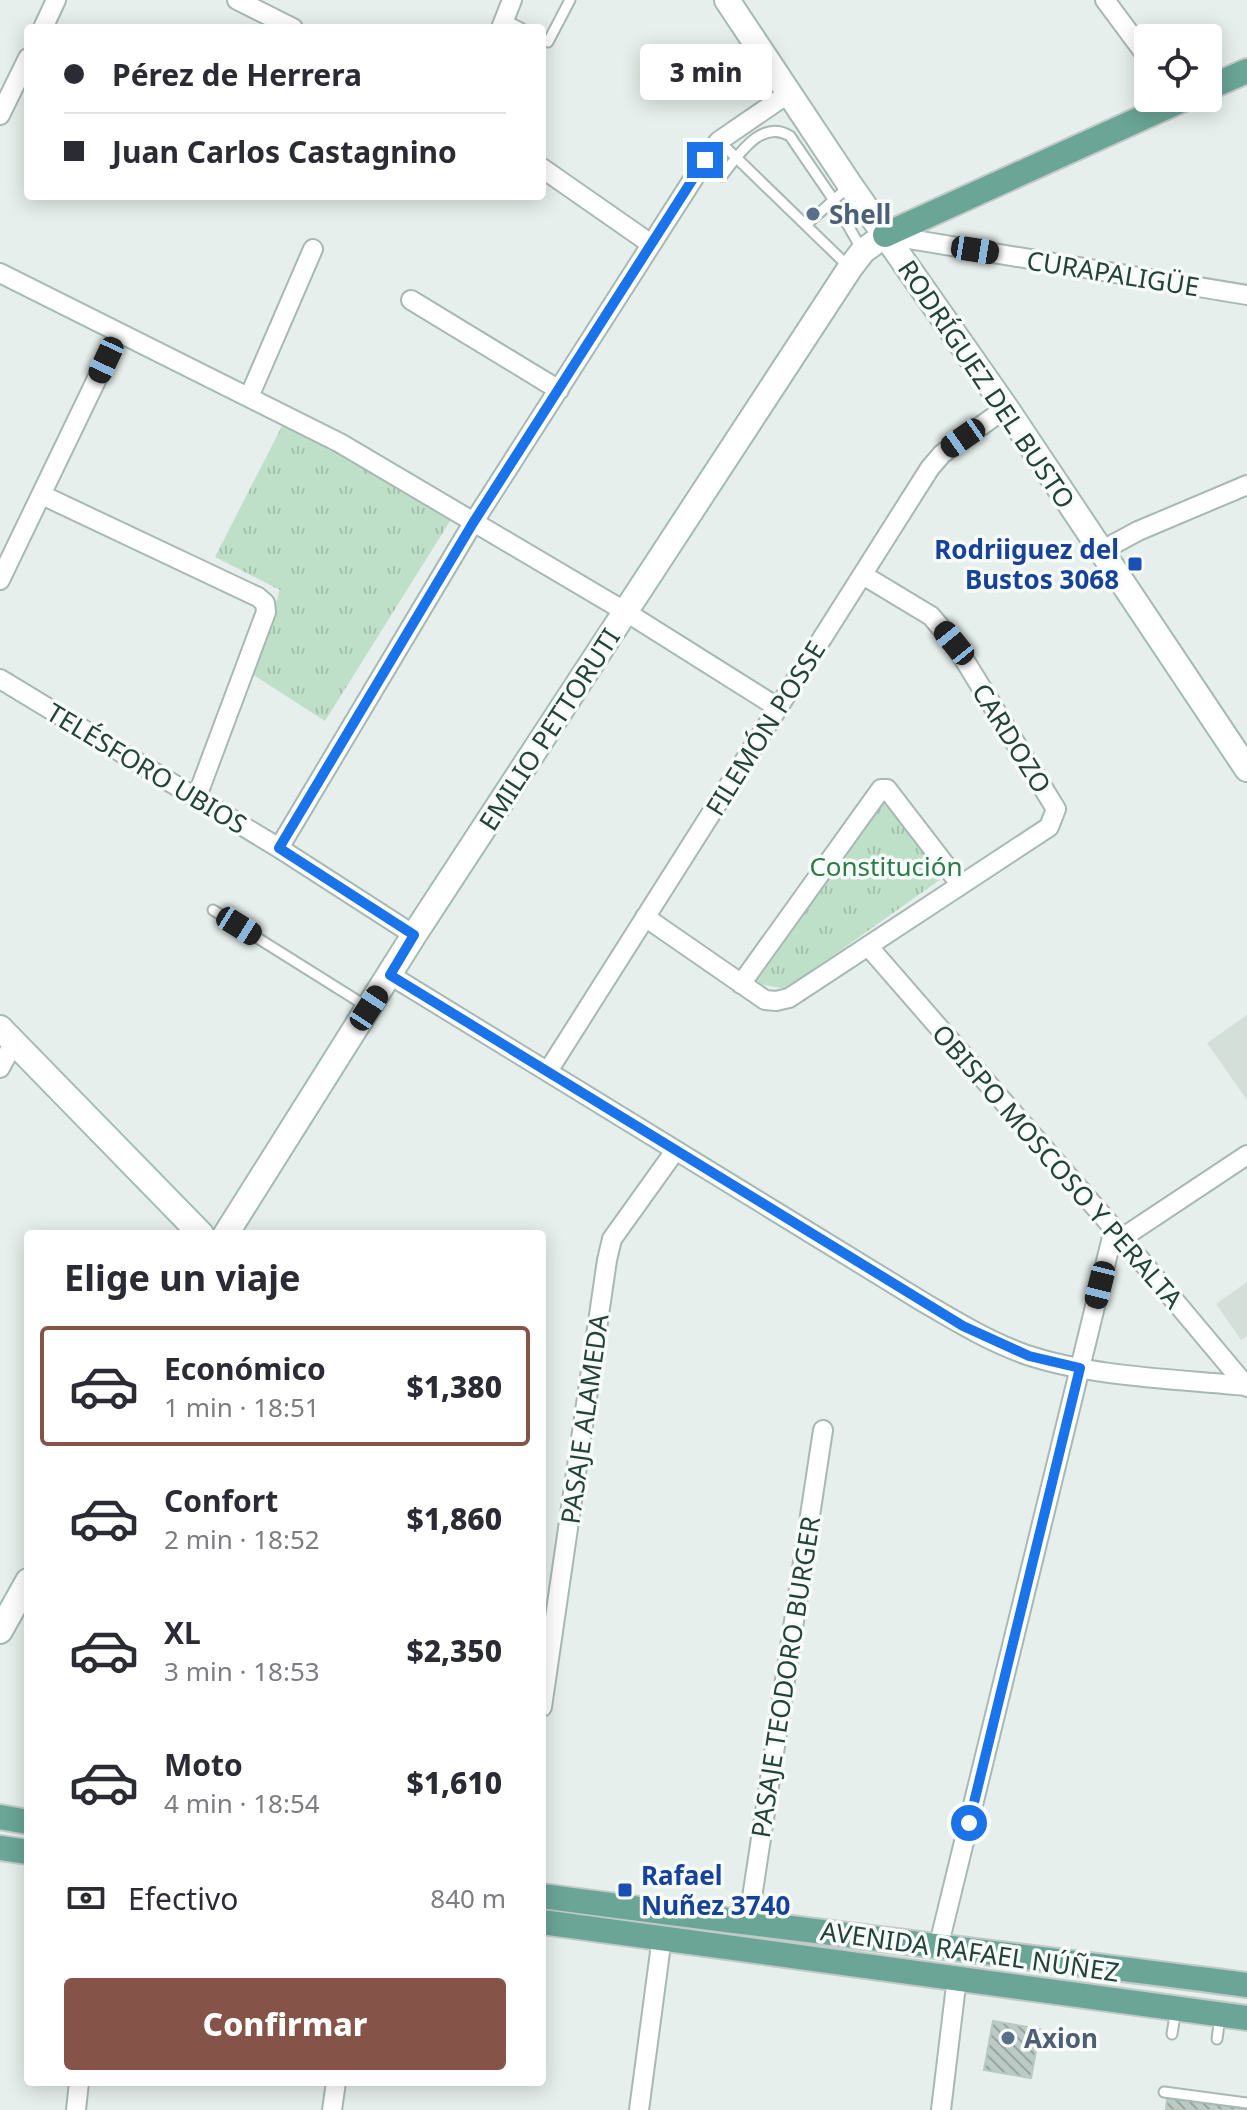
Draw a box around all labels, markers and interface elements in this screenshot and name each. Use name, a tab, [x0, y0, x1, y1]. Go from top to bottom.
map controls	[1134, 24, 1222, 112]
button: locate	[1134, 24, 1222, 112]
callout: 3 min	[639, 44, 771, 100]
text: Pérez de Herrera	[112, 54, 362, 95]
text: 3 min	[670, 54, 742, 90]
text: Juan Carlos Castagnino	[112, 131, 457, 172]
route end	[687, 142, 723, 178]
place label: Shell	[829, 196, 891, 232]
marker: Shell	[804, 205, 822, 223]
car	[949, 234, 1001, 266]
street label: CURAPALIGÜE	[1024, 242, 1202, 304]
street label: RODRÍGUEZ DEL BUSTO	[890, 253, 1084, 515]
car	[85, 333, 127, 387]
car	[936, 414, 990, 462]
place label: Rodriiguez del Bustos 3068	[934, 531, 1119, 597]
marker: Rodriiguez del Bustos 3068	[1126, 555, 1144, 573]
car	[930, 617, 978, 669]
street label: EMILIO PETTORUTI	[470, 621, 628, 837]
street label: FILEMÓN POSSE	[697, 634, 833, 822]
street label: CARDOZO	[964, 676, 1060, 800]
street label: TELÉSFORO UBIOS	[40, 694, 254, 842]
park label: Constitución	[809, 848, 963, 884]
car	[212, 903, 266, 949]
car	[346, 981, 392, 1035]
street label: OBISPO MOSCOSO Y PERALTA	[924, 1016, 1192, 1316]
text: Elige un viaje	[64, 1253, 301, 1302]
car	[1083, 1259, 1117, 1311]
street label: PASAJE ALAMEDA	[551, 1311, 617, 1526]
text: Económico	[164, 1348, 326, 1389]
icon: car	[68, 1350, 140, 1422]
text: $1,380	[407, 1366, 502, 1407]
text: 1 min · 18:51	[164, 1389, 320, 1425]
text: Confort	[164, 1480, 278, 1521]
icon: car	[68, 1482, 140, 1554]
text: $1,860	[407, 1498, 502, 1539]
street label: PASAJE TEODORO BURGER	[742, 1514, 828, 1840]
text: 2 min · 18:52	[164, 1521, 320, 1557]
text: XL	[164, 1612, 201, 1653]
icon: car	[68, 1614, 140, 1686]
text: $2,350	[407, 1630, 502, 1671]
text: 3 min · 18:53	[164, 1653, 320, 1689]
text: Moto	[164, 1744, 243, 1785]
icon: car	[68, 1746, 140, 1818]
text: $1,610	[407, 1762, 502, 1803]
text: 4 min · 18:54	[164, 1785, 320, 1821]
route start	[951, 1805, 987, 1841]
place label: Rafael Nuñez 3740	[641, 1857, 790, 1923]
icon: cash	[64, 1876, 108, 1920]
text: Efectivo	[128, 1878, 238, 1919]
text: 840 m	[430, 1880, 506, 1916]
marker: Rafael Nuñez 3740	[616, 1881, 634, 1899]
street label: AVENIDA RAFAEL NÚÑEZ	[818, 1912, 1122, 1990]
button: Confirmar	[64, 1978, 506, 2070]
place label: Axion	[1024, 2020, 1098, 2056]
marker: Axion	[999, 2029, 1017, 2047]

